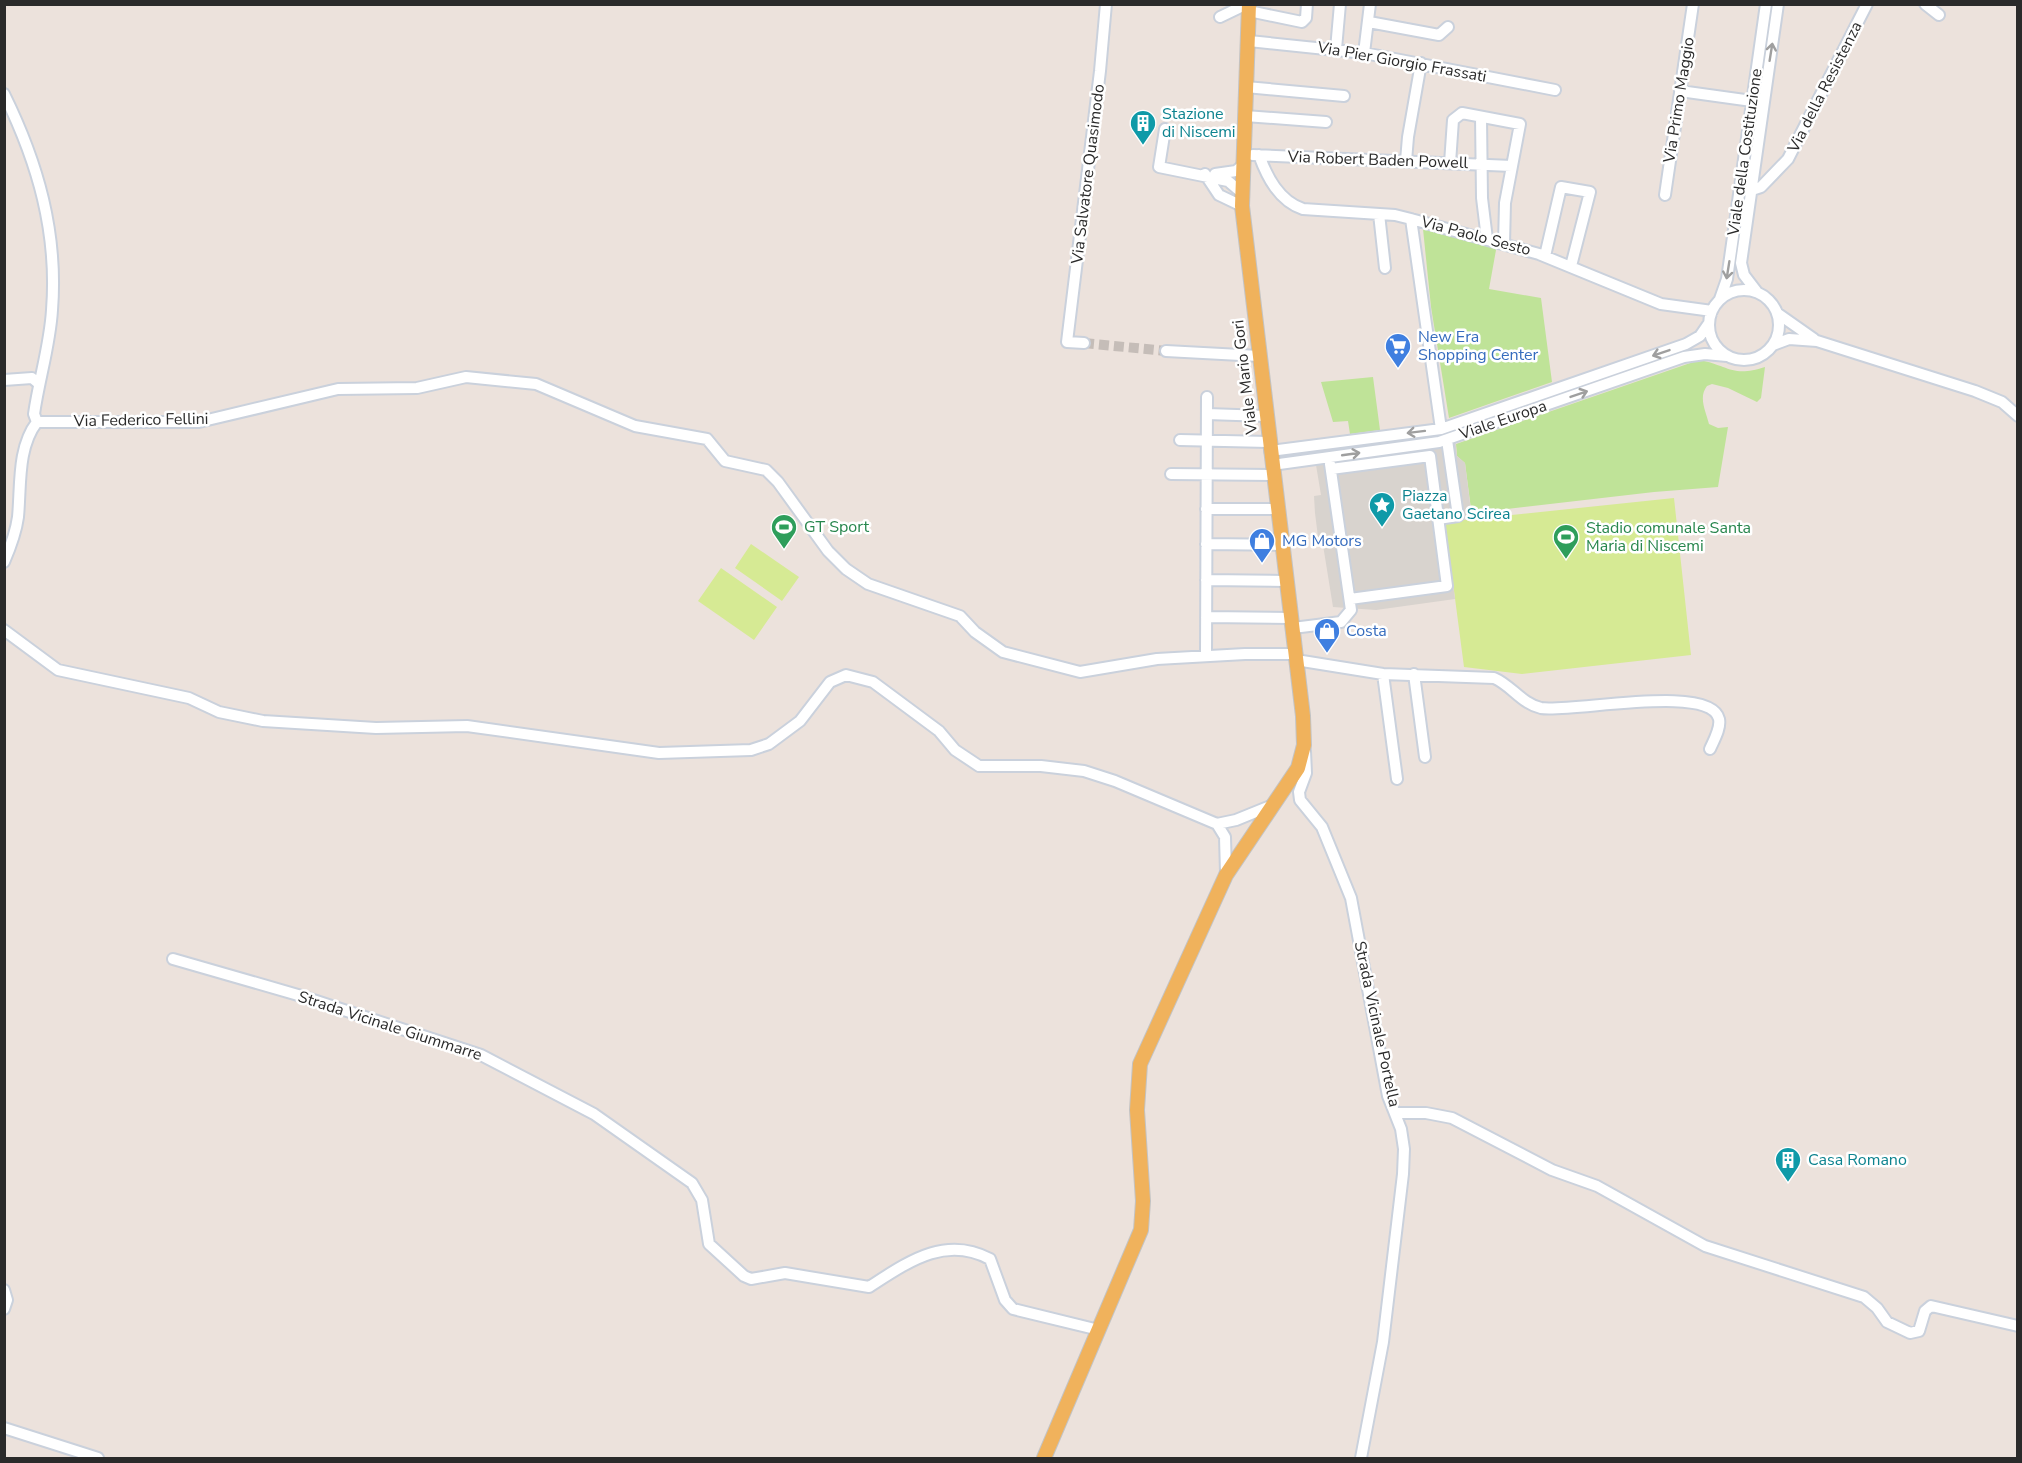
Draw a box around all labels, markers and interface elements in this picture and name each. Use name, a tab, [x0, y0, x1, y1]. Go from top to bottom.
street label: Via della Resistenza	[1782, 18, 1868, 157]
street label: Via Primo Maggio	[1658, 35, 1700, 165]
street label: Via Pier Giorgio Frassati	[1315, 36, 1488, 88]
one-way arrow	[1765, 42, 1776, 62]
street label: Viale della Costituzione	[1722, 67, 1768, 238]
street label: Via Salvatore Quasimodo	[1066, 83, 1110, 266]
place label: Stazione di Niscemi	[1162, 103, 1236, 143]
building icon: Stazione di Niscemi	[1128, 108, 1158, 146]
street label: Via Robert Baden Powell	[1286, 146, 1469, 174]
street label: Via Paolo Sesto	[1418, 211, 1533, 261]
one-way arrow	[1722, 260, 1733, 280]
street label: Viale Mario Gori	[1227, 319, 1263, 436]
place label: New Era Shopping Center	[1418, 326, 1539, 366]
supermarket icon: New Era Shopping Center	[1383, 331, 1413, 369]
one-way arrow	[1652, 348, 1671, 359]
one-way arrow	[1569, 388, 1588, 399]
street label: Viale Europa	[1455, 395, 1550, 446]
street label: Via Federico Fellini	[72, 408, 209, 432]
one-way arrow	[1406, 427, 1426, 438]
one-way arrow	[1340, 449, 1360, 460]
place label: Piazza Gaetano Scirea	[1402, 485, 1510, 525]
place icon: Piazza Gaetano Scirea	[1367, 490, 1397, 528]
sports icon: GT Sport	[769, 512, 799, 550]
place label: GT Sport	[804, 516, 869, 538]
place label: Stadio comunale Santa Maria di Niscemi	[1586, 517, 1751, 557]
sports icon: Stadio comunale Santa Maria di Niscemi	[1551, 522, 1581, 560]
shop icon: MG Motors	[1247, 526, 1277, 564]
place label: MG Motors	[1282, 530, 1362, 552]
shop icon: Costa	[1312, 616, 1342, 654]
place label: Costa	[1346, 620, 1387, 642]
street label: Strada Vicinale Portella	[1349, 939, 1405, 1109]
street label: Strada Vicinale Giummarre	[295, 986, 485, 1066]
building icon: Casa Romano	[1773, 1145, 1803, 1183]
place label: Casa Romano	[1808, 1149, 1907, 1171]

